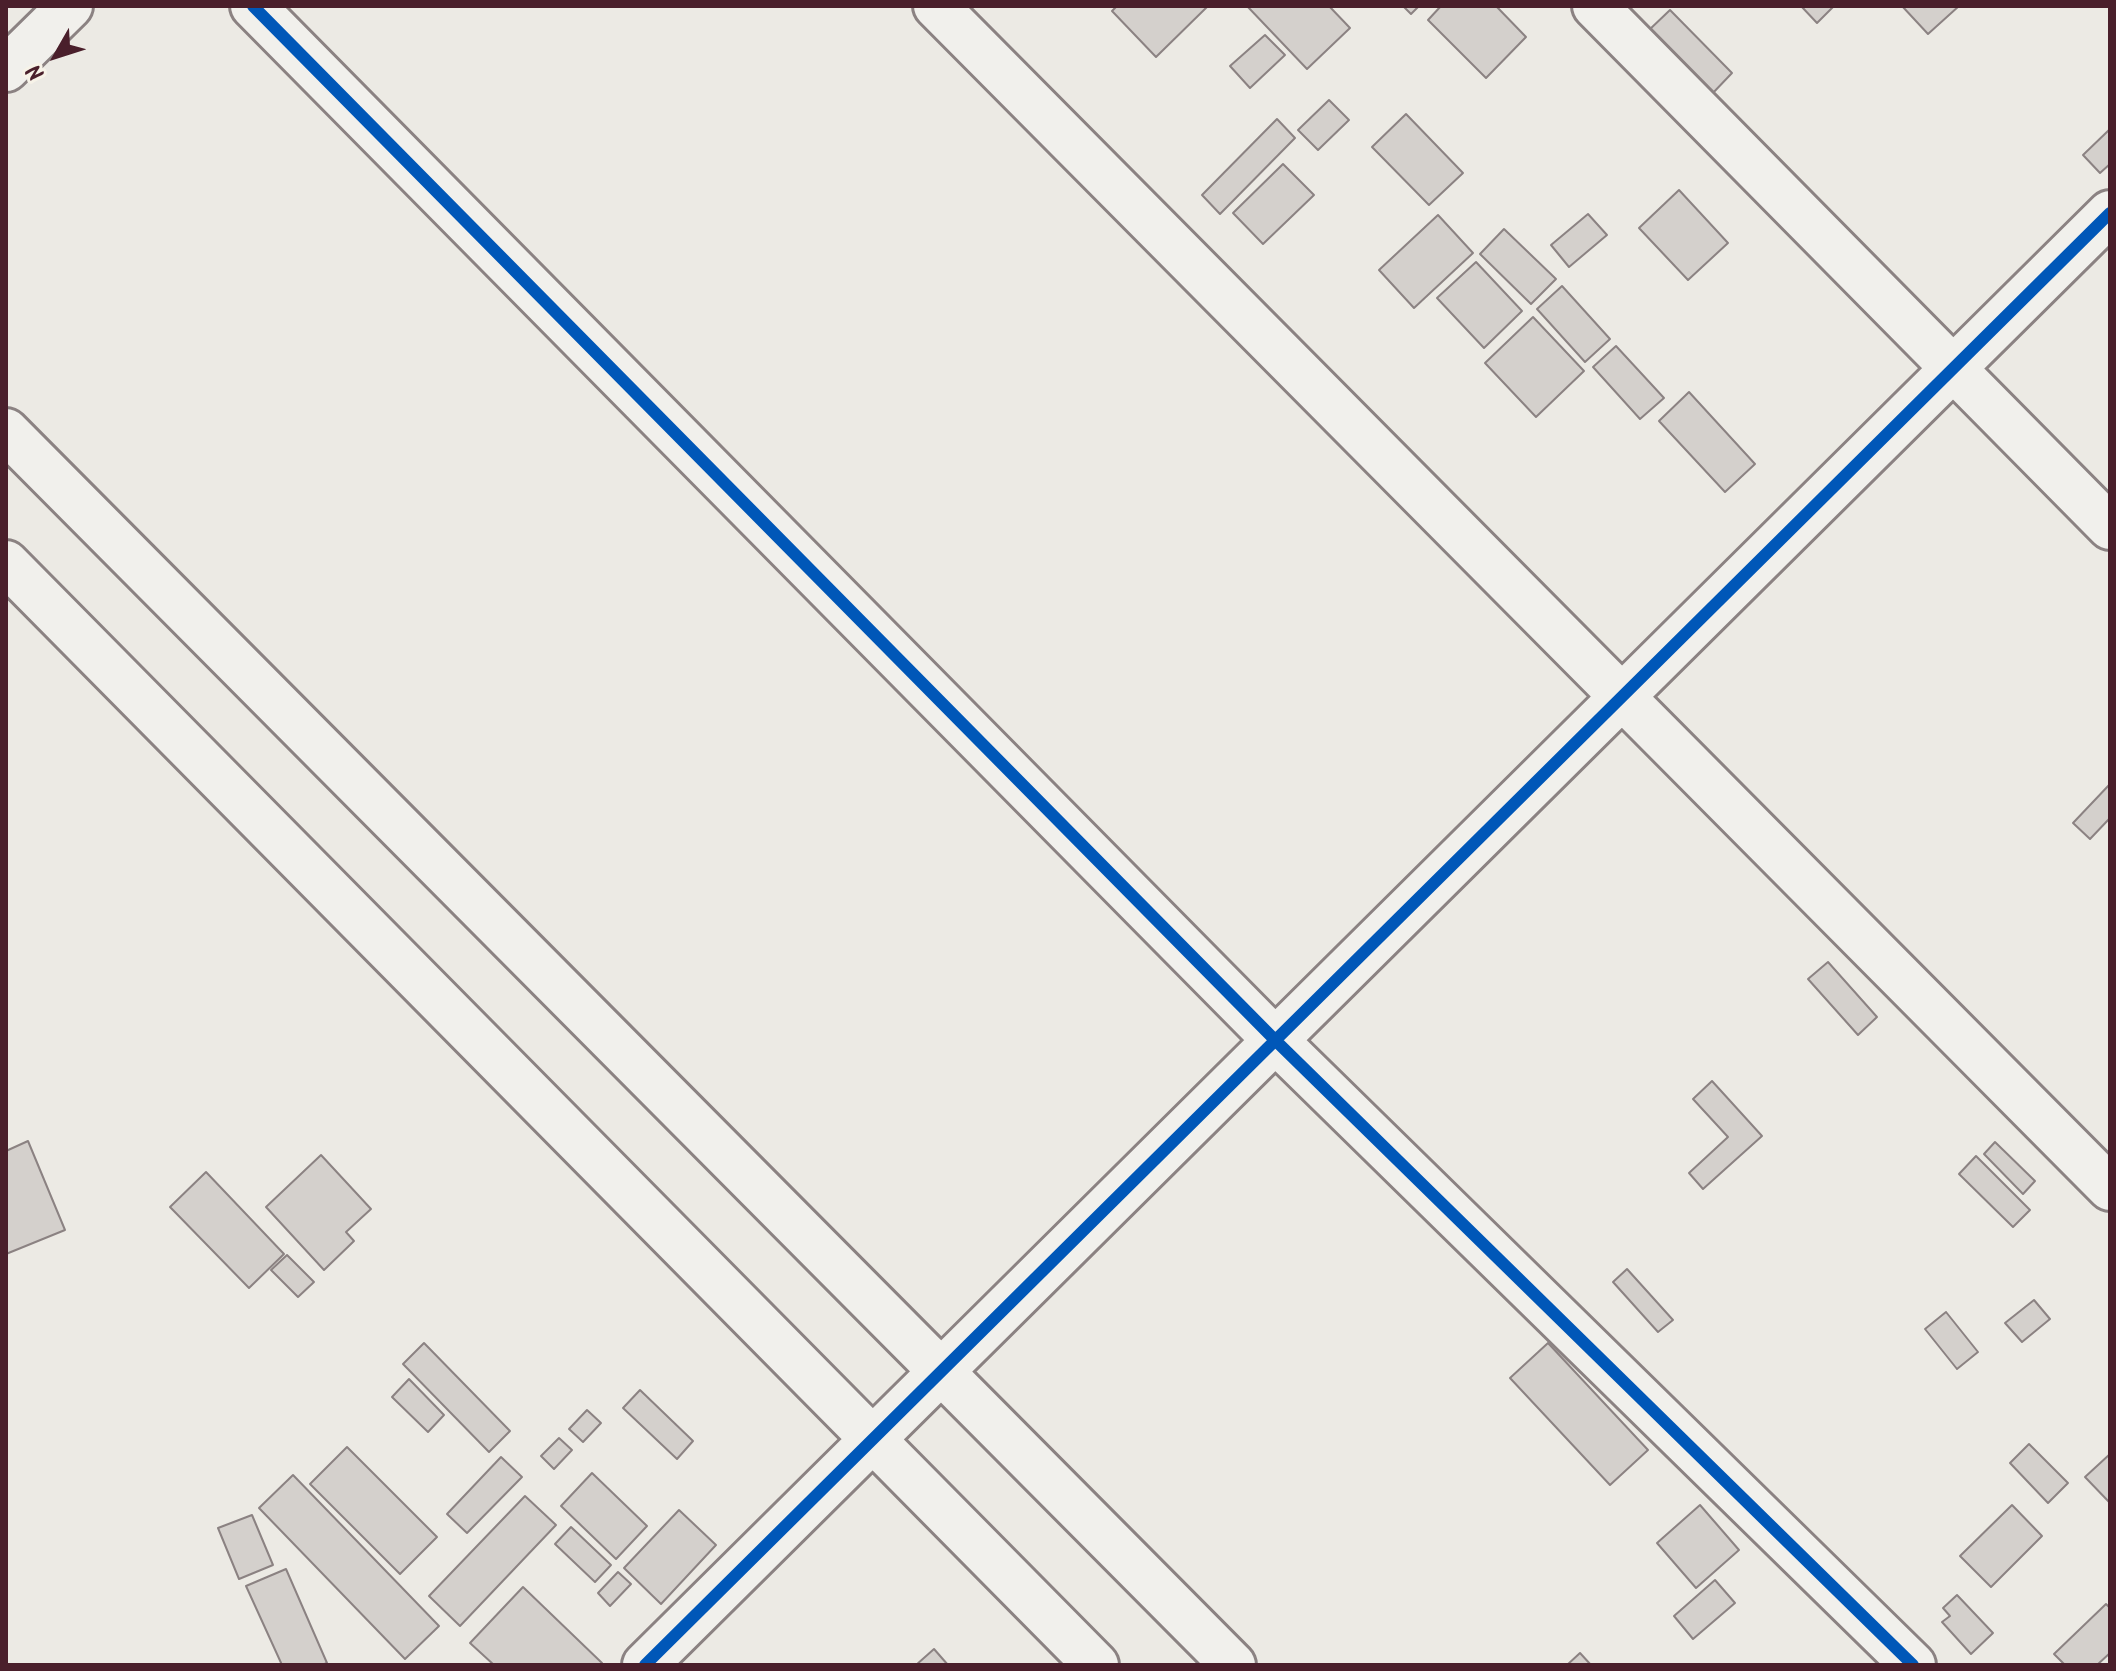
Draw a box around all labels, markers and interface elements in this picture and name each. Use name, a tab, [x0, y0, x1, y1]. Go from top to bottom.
north arrow	[16, 16, 96, 96]
text: N	[19, 55, 55, 88]

